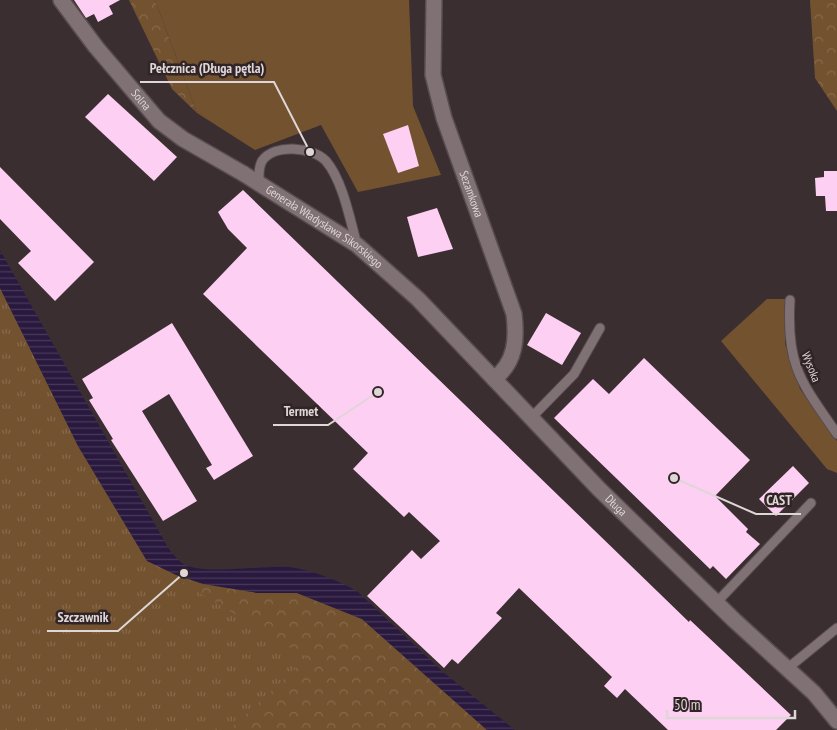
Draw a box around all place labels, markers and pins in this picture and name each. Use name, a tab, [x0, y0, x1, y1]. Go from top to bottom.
callout: Pełcznica (Długa pętla)	[140, 53, 274, 82]
callout: Termet	[273, 396, 328, 425]
callout: CAST	[756, 485, 801, 514]
callout: Szczawnik	[47, 602, 118, 631]

